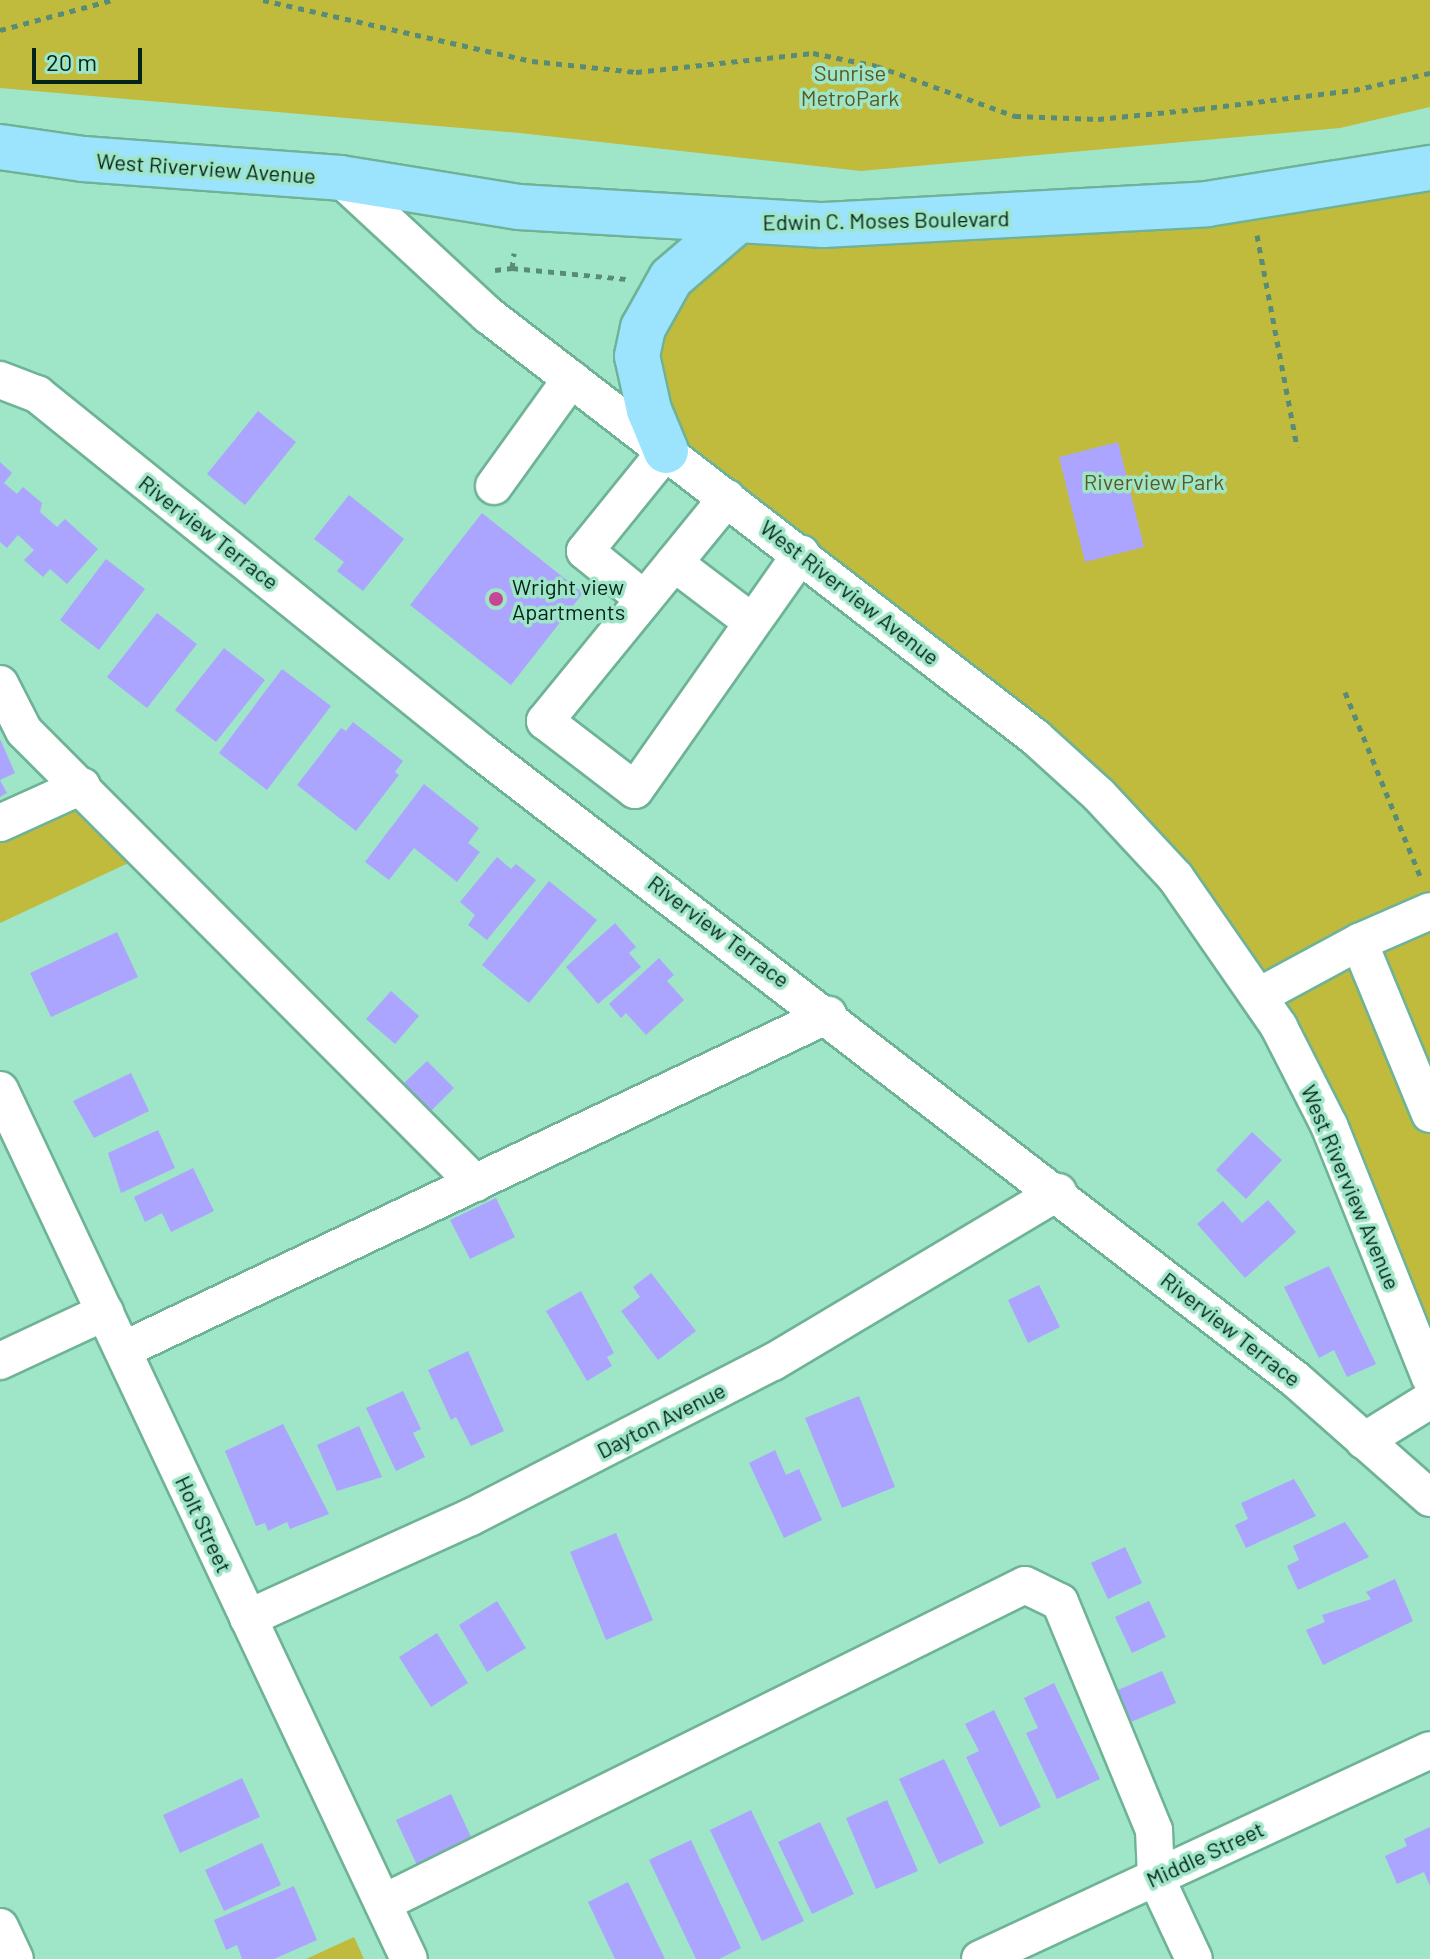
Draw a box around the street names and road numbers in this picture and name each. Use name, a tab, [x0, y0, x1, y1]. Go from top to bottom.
street label: West Riverview Avenue	[95, 147, 317, 189]
street label: Edwin C. Moses Boulevard	[762, 205, 1010, 235]
street label: Riverview Terrace	[134, 469, 284, 595]
street label: West Riverview Avenue	[755, 514, 945, 670]
street label: Riverview Terrace	[643, 869, 795, 993]
street label: West Riverview Avenue	[1296, 1081, 1406, 1293]
street label: Riverview Terrace	[1156, 1266, 1306, 1392]
street label: Dayton Avenue	[592, 1376, 730, 1464]
street label: Holt Street	[170, 1471, 238, 1577]
street label: Middle Street	[1142, 1815, 1268, 1893]

